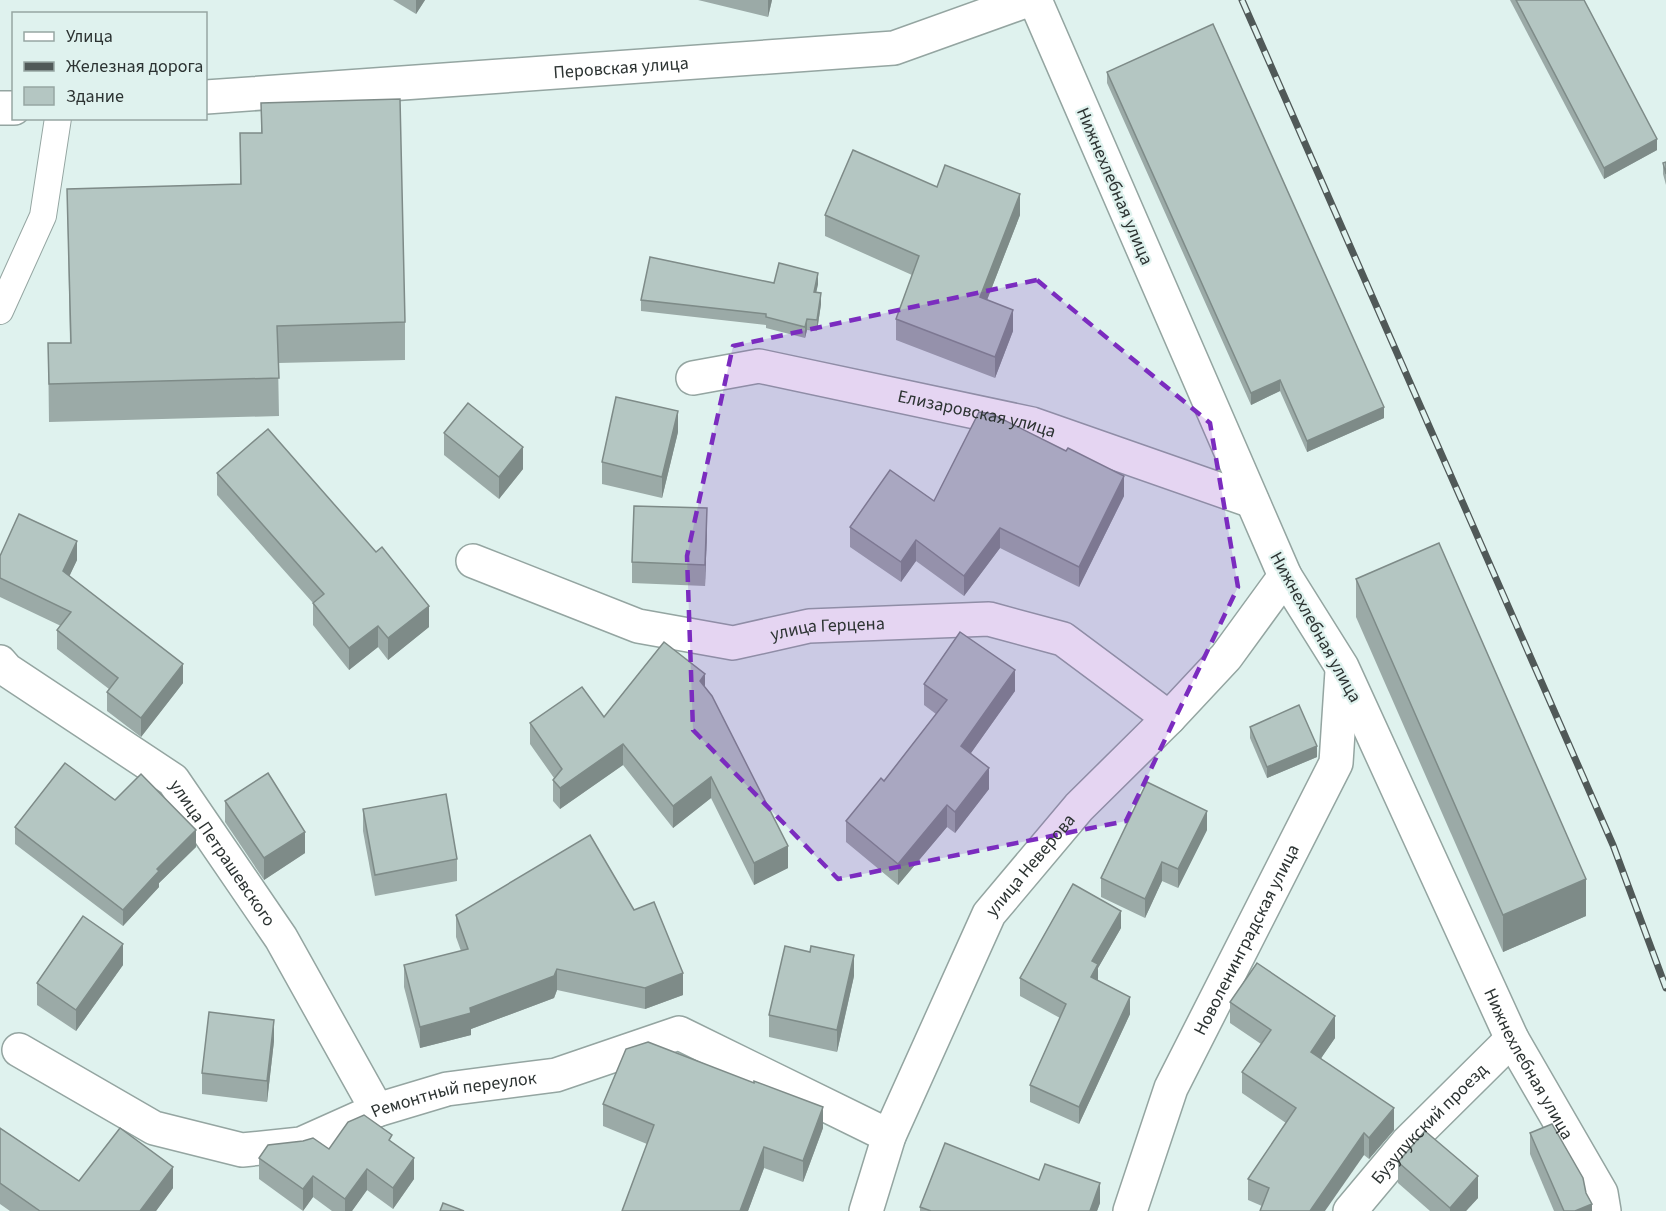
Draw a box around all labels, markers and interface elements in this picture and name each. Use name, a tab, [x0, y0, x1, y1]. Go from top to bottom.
legend	[12, 12, 207, 120]
text: Улица	[66, 24, 113, 49]
street label: Перовская улица	[552, 51, 690, 85]
text: Железная дорога	[66, 54, 203, 79]
text: Здание	[66, 84, 124, 109]
street label: Нижнехлебная улица	[1070, 104, 1159, 269]
street label: Елизаровская улица	[895, 384, 1059, 444]
street label: Нижнехлебная улица	[1264, 547, 1367, 707]
street label: улица Герцена	[768, 611, 885, 647]
street label: улица Петрашевского	[163, 775, 281, 932]
street label: улица Неверова	[980, 808, 1081, 922]
street label: Новоленинградская улица	[1188, 840, 1306, 1040]
street label: Нижнехлебная улица	[1477, 984, 1579, 1144]
street label: Бузулукский проезд	[1366, 1058, 1494, 1190]
street label: Ремонтный переулок	[367, 1066, 538, 1124]

